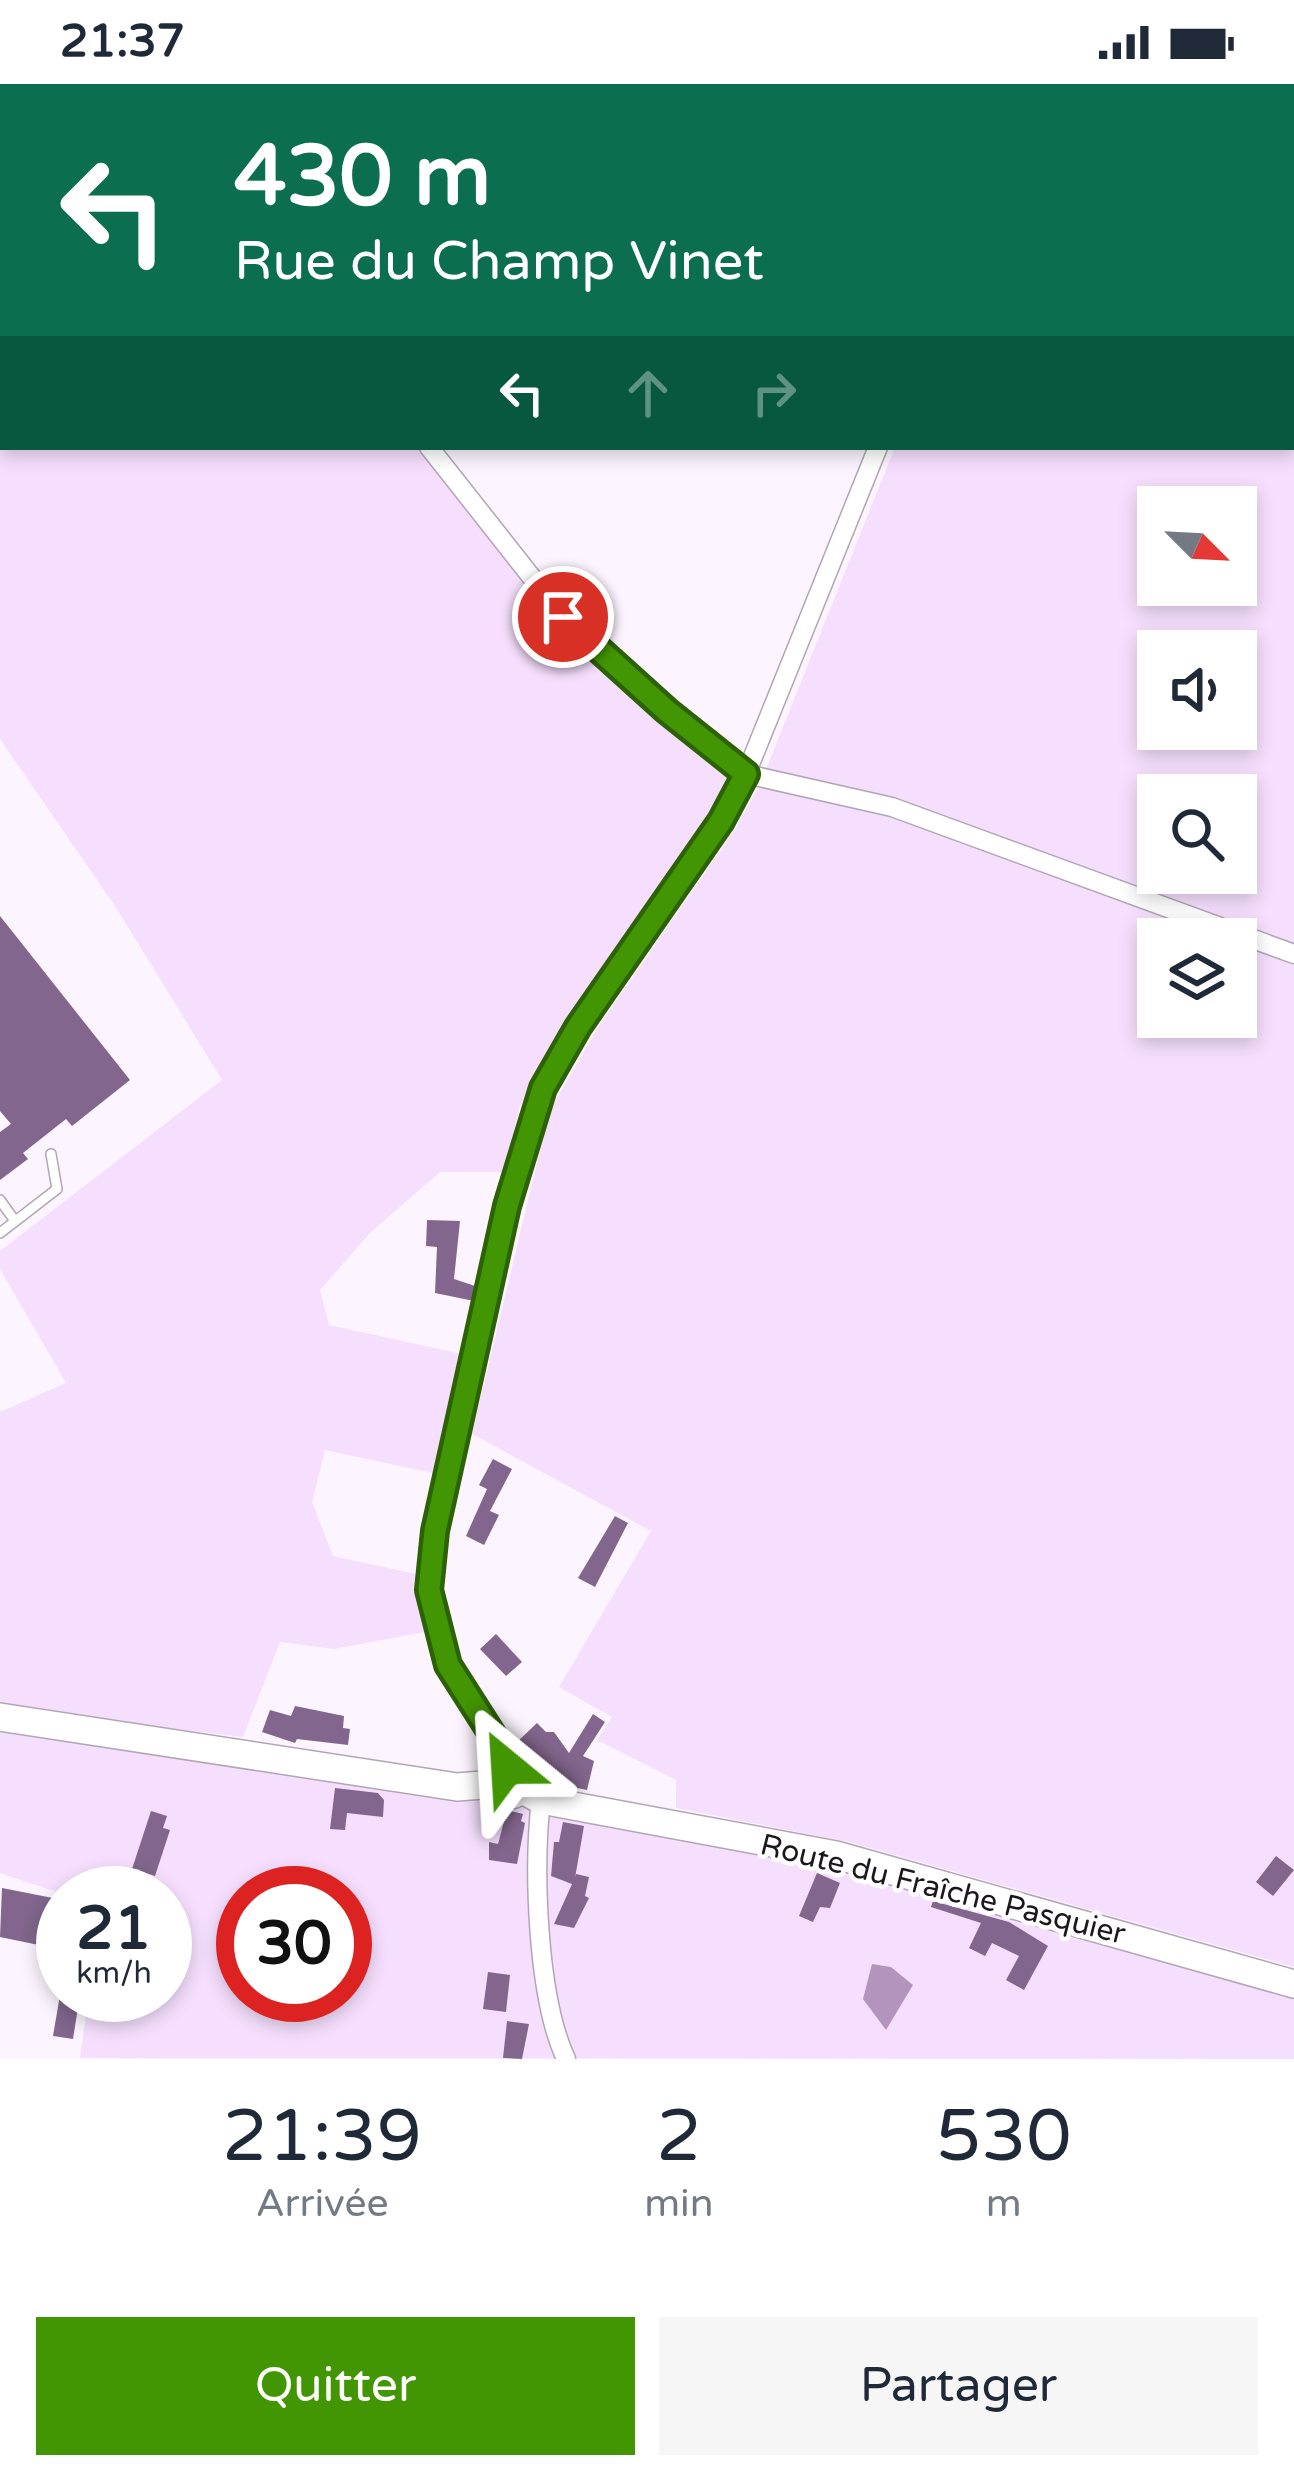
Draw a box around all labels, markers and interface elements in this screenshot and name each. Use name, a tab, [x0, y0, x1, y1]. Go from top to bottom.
text: 21:37	[60, 15, 185, 69]
text: 430 m	[234, 127, 491, 228]
icon: left	[36, 132, 192, 288]
text: Rue du Champ Vinet	[234, 229, 764, 294]
icon: left	[489, 360, 555, 426]
icon: ahead	[615, 360, 681, 426]
icon: right	[741, 360, 807, 426]
north arrow	[1137, 486, 1257, 606]
map controls	[1137, 486, 1257, 1038]
pin	[512, 566, 614, 668]
icon: arrive	[530, 584, 596, 650]
button: sound	[1137, 630, 1257, 750]
button: search	[1137, 774, 1257, 894]
button: layers	[1137, 918, 1257, 1038]
position arrow	[444, 1704, 570, 1830]
street label: Route du Fraîche Pasquier	[756, 1826, 1130, 1953]
speed limit sign: 30	[216, 1866, 372, 2022]
text: 21	[76, 1893, 152, 1965]
text: km/h	[76, 1955, 152, 1992]
text: 21:39	[222, 2094, 422, 2181]
text: 2	[656, 2094, 702, 2181]
text: 530	[936, 2094, 1072, 2181]
text: Arrivée	[256, 2180, 389, 2227]
text: min	[644, 2180, 714, 2227]
text: m	[986, 2180, 1022, 2227]
button: Quitter	[36, 2317, 635, 2455]
button: Partager	[659, 2317, 1258, 2455]

